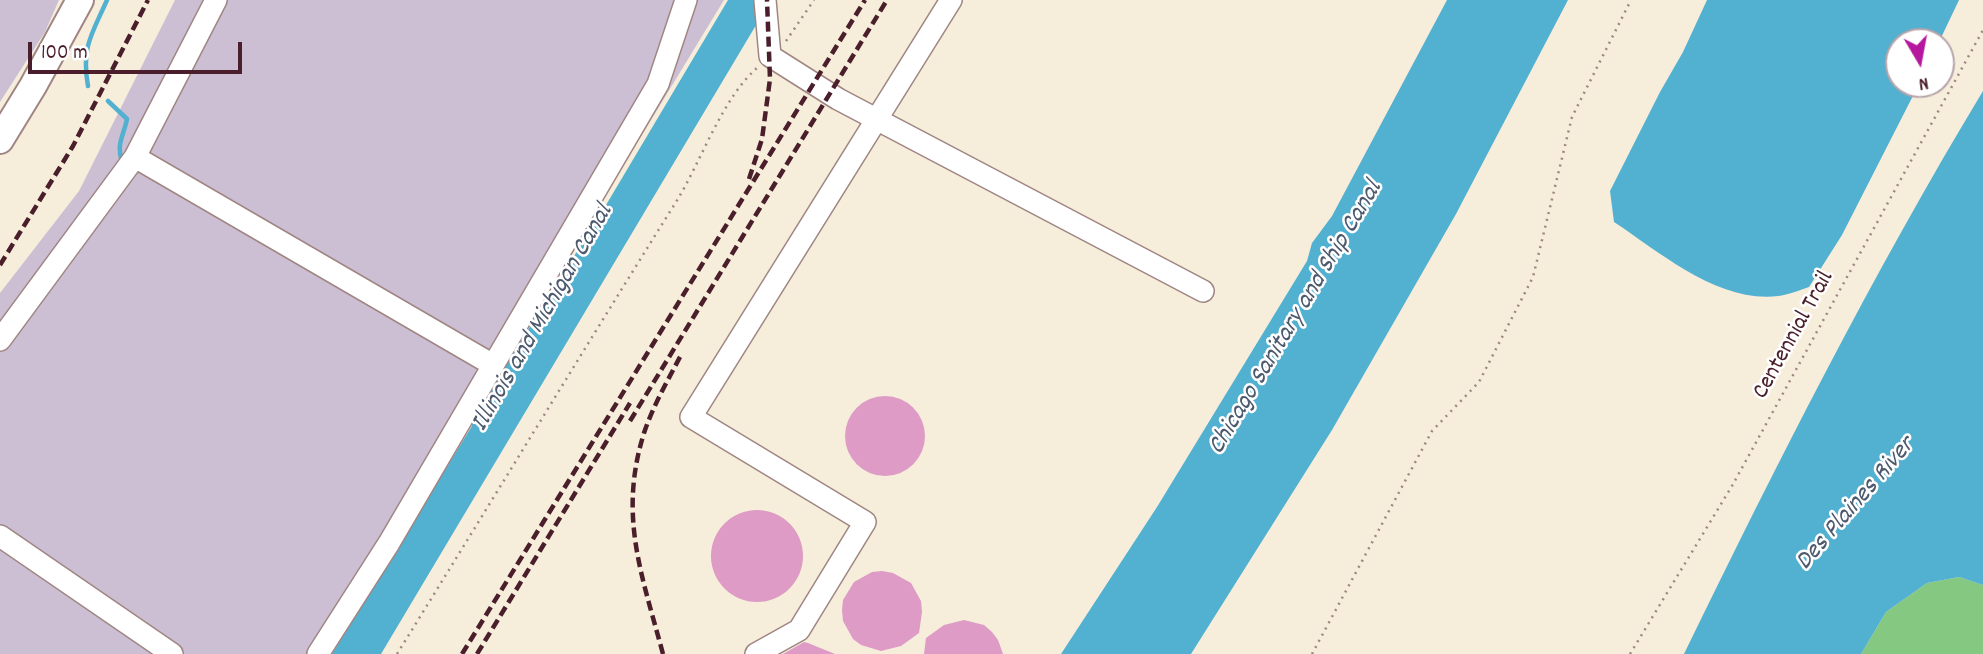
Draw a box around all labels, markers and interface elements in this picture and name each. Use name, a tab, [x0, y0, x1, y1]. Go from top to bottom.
scale bar	[32, 28, 245, 72]
north arrow	[1885, 28, 1955, 98]
text: 100 m	[41, 39, 88, 69]
text: N	[1916, 68, 1930, 96]
water label: Chicago Sanitary and Ship Canal	[1203, 177, 1391, 461]
water label: Illinois and Michigan Canal	[466, 200, 622, 438]
street label: Centennial Trail	[1748, 267, 1842, 405]
water label: Des Plaines River	[1791, 432, 1923, 578]

